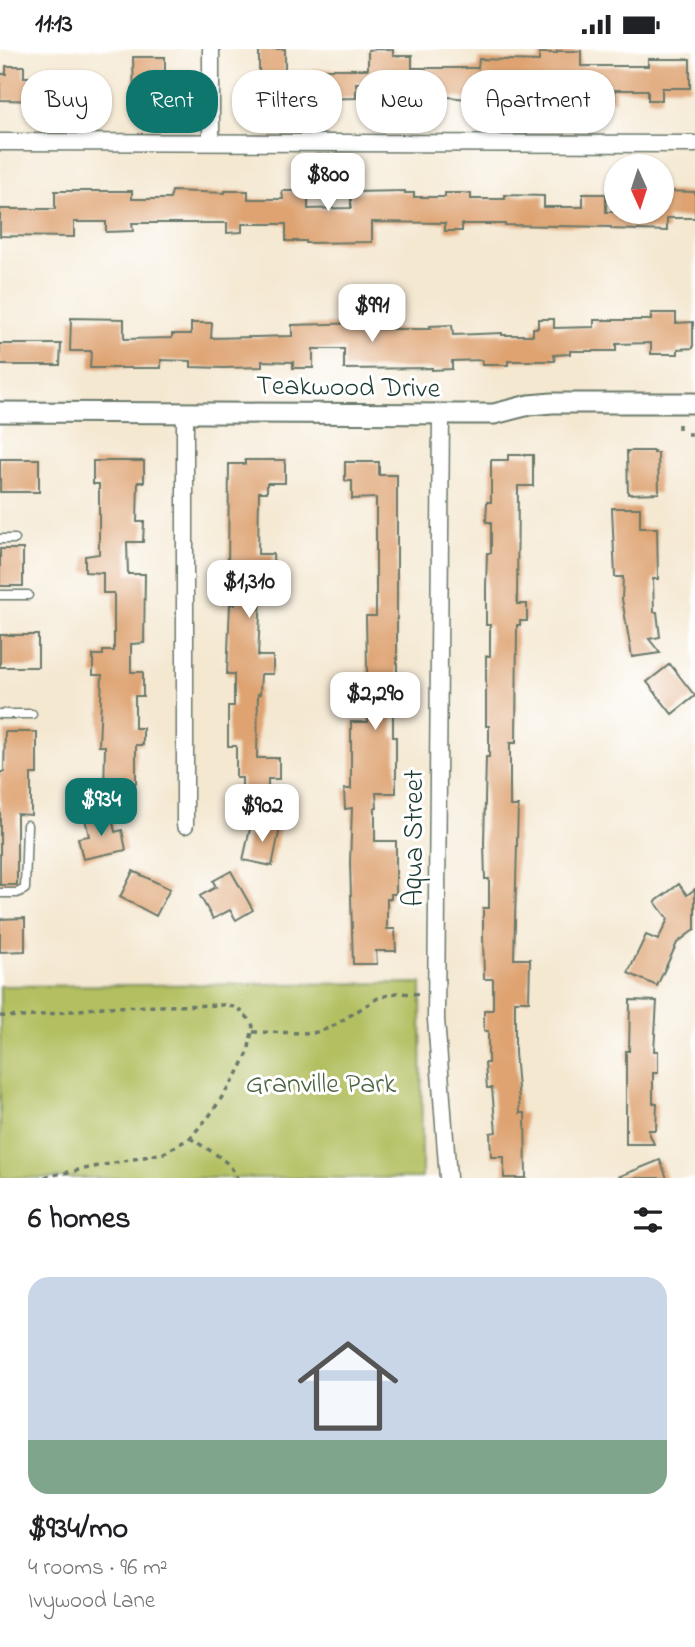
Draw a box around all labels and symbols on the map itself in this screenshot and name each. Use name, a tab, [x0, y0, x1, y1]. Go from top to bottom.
pin: $800	[287, 153, 369, 213]
north arrow	[604, 154, 674, 224]
pin: $991	[331, 285, 413, 344]
street label: Teakwood Drive	[255, 366, 441, 411]
pin: $1,310	[192, 561, 306, 620]
pin: $2,290	[318, 673, 432, 732]
street label: Aqua Street	[395, 769, 436, 907]
pin: $934	[60, 779, 142, 838]
pin: $902	[221, 785, 303, 844]
park label: Granville Park	[246, 1065, 397, 1106]

